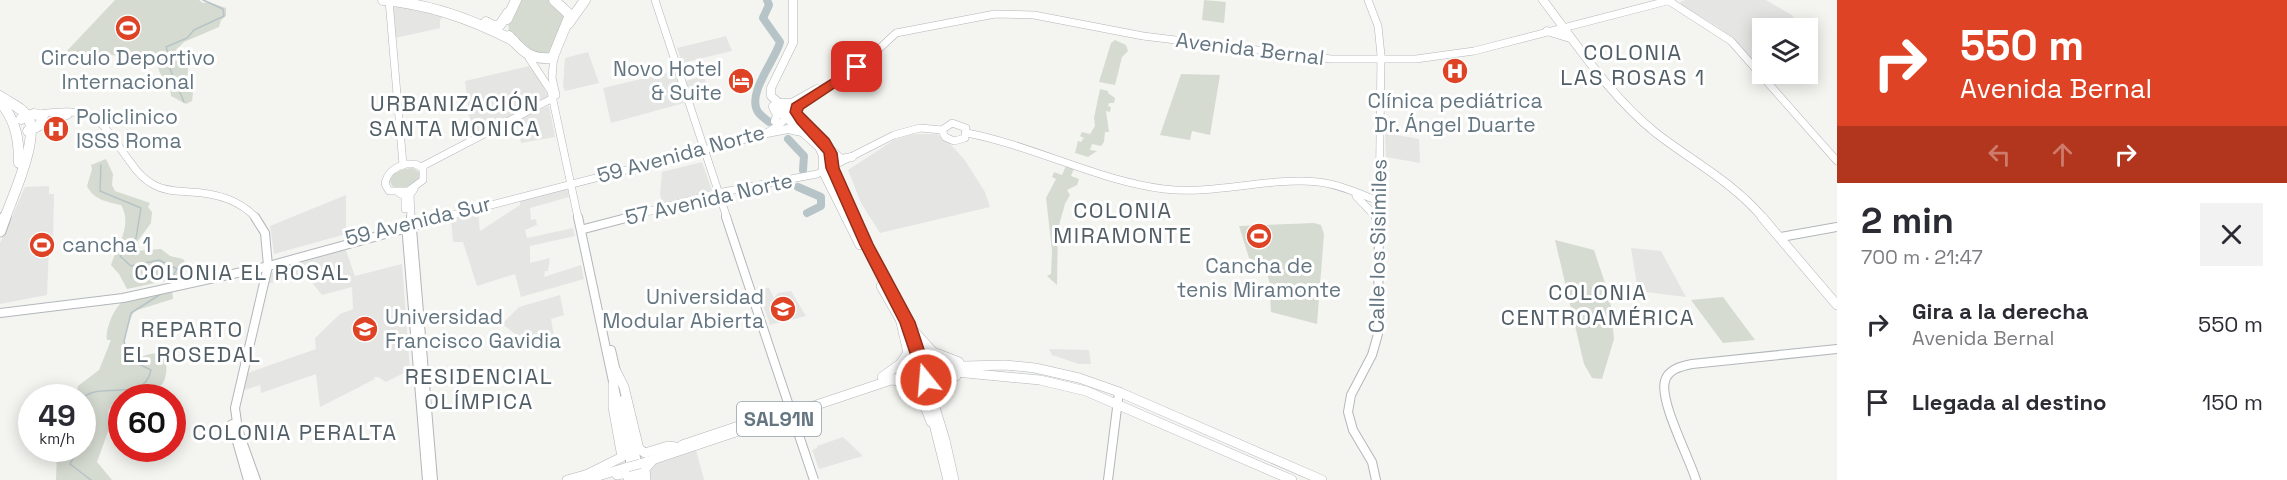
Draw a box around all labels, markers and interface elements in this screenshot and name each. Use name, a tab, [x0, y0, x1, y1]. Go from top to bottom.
sports icon: Circulo Deportivo Internacional	[113, 13, 143, 43]
map controls	[1752, 18, 1818, 84]
button: layers	[1752, 18, 1818, 84]
text: 550 m	[1960, 19, 2084, 72]
icon: right	[1861, 24, 1939, 102]
street label: Avenida Bernal	[1174, 26, 1326, 71]
district label: COLONIA LAS ROSAS 1	[1560, 38, 1706, 91]
pin	[831, 41, 882, 92]
place label: Circulo Deportivo Internacional	[41, 44, 215, 95]
icon: arrive	[840, 50, 873, 83]
place label: Novo Hotel & Suite	[613, 55, 722, 106]
hospital icon: Clínica pediátrica Dr. Ángel Duarte	[1440, 56, 1470, 86]
hotel icon: Novo Hotel & Suite	[726, 66, 756, 96]
text: Avenida Bernal	[1960, 71, 2152, 106]
place label: Clínica pediátrica Dr. Ángel Duarte	[1367, 87, 1543, 138]
district label: URBANIZACIÓN SANTA MONICA	[369, 89, 541, 142]
place label: Policlinico ISSS Roma	[76, 103, 182, 154]
hospital icon: Policlinico ISSS Roma	[41, 114, 71, 144]
street label: 59 Avenida Norte	[594, 118, 768, 189]
icon: left	[1983, 138, 2016, 171]
icon: ahead	[2046, 138, 2079, 171]
icon: right	[2109, 138, 2142, 171]
street label: Calle los Sisimiles	[1362, 159, 1393, 333]
street label: 57 Avenida Norte	[623, 166, 795, 231]
street label: 59 Avenida Sur	[342, 189, 494, 252]
district label: COLONIA MIRAMONTE	[1053, 196, 1193, 249]
text: 2 min	[1861, 198, 1954, 244]
button: close	[2200, 203, 2263, 266]
sports icon: Cancha de tenis Miramonte	[1244, 221, 1274, 251]
sports icon: cancha 1	[27, 230, 57, 260]
place label: cancha 1	[62, 231, 151, 258]
text: 700 m · 21:47	[1861, 244, 1983, 270]
place label: Cancha de tenis Miramonte	[1177, 252, 1341, 303]
district label: COLONIA EL ROSAL	[134, 258, 350, 286]
district label: COLONIA CENTROAMÉRICA	[1501, 278, 1695, 331]
place label: Universidad Modular Abierta	[602, 283, 764, 334]
school or university icon: Universidad Modular Abierta	[768, 294, 798, 324]
text: Gira a la derecha	[1912, 297, 2089, 325]
place label: Universidad Francisco Gavidia	[385, 303, 561, 354]
icon: right	[1861, 308, 1894, 341]
text: 550 m	[2198, 310, 2263, 338]
school or university icon: Universidad Francisco Gavidia	[350, 314, 380, 344]
district label: REPARTO EL ROSEDAL	[122, 315, 262, 368]
text: Avenida Bernal	[1912, 325, 2054, 351]
position arrow	[894, 348, 958, 412]
district label: RESIDENCIAL OLÍMPICA	[405, 362, 553, 415]
speed limit sign: 60	[108, 384, 186, 462]
icon: arrive	[1861, 386, 1894, 419]
text: Llegada al destino	[1912, 388, 2106, 416]
text: 150 m	[2202, 388, 2263, 416]
text: 49	[38, 396, 76, 435]
road number: SAL91N	[737, 402, 821, 436]
district label: COLONIA PERALTA	[192, 418, 398, 446]
text: km/h	[39, 429, 75, 448]

